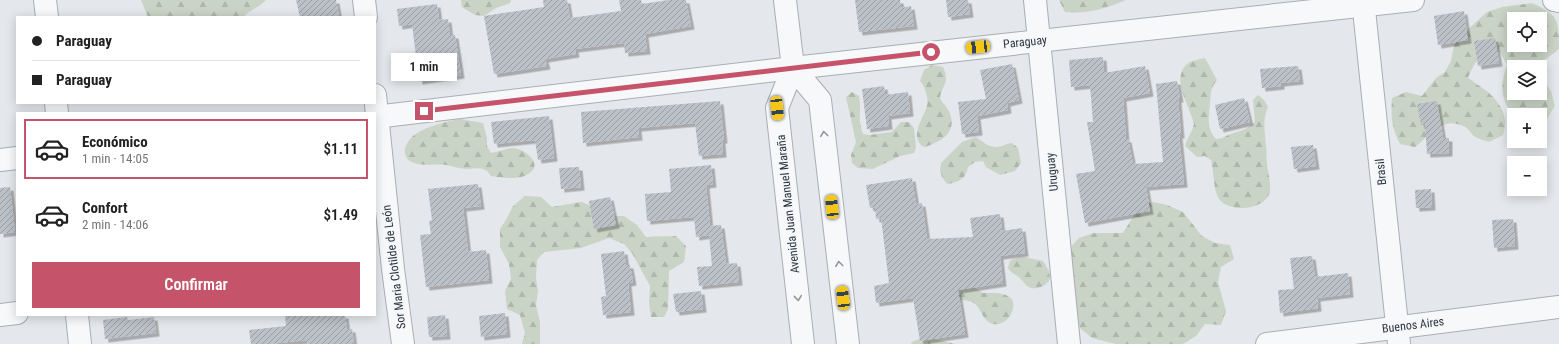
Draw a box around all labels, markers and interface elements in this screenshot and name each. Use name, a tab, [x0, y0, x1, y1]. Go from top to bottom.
map controls	[1507, 12, 1547, 196]
button: locate	[1507, 12, 1547, 52]
text: Paraguay	[56, 32, 112, 50]
street label: Paraguay	[1002, 33, 1048, 51]
car	[965, 40, 991, 54]
route start	[922, 43, 940, 61]
callout: 1 min	[391, 53, 457, 81]
text: 1 min	[410, 59, 438, 74]
button: layers	[1507, 60, 1547, 100]
text: Paraguay	[56, 71, 112, 89]
car	[770, 95, 784, 121]
route end	[415, 102, 433, 120]
button: +	[1507, 108, 1547, 148]
icon: car	[34, 131, 70, 167]
one-way arrow	[820, 131, 829, 137]
text: Económico	[82, 133, 148, 151]
street label: Avenida Juan Manuel Maraña	[774, 134, 802, 274]
text: $1.11	[324, 140, 358, 158]
text: 1 min · 14:05	[82, 151, 148, 166]
street label: Uruguay	[1043, 152, 1061, 192]
button: −	[1507, 156, 1547, 196]
street label: Brasil	[1373, 158, 1389, 186]
car	[825, 194, 839, 220]
icon: car	[34, 197, 70, 233]
text: Confort	[82, 199, 128, 217]
street label: Sor Maria Clotilde de León	[379, 204, 409, 330]
text: $1.49	[324, 206, 358, 224]
text: 2 min · 14:06	[82, 217, 148, 232]
one-way arrow	[835, 260, 844, 267]
button: Confirmar	[32, 262, 360, 308]
car	[836, 285, 850, 311]
one-way arrow	[793, 295, 802, 301]
street label: Buenos Aires	[1381, 314, 1445, 336]

